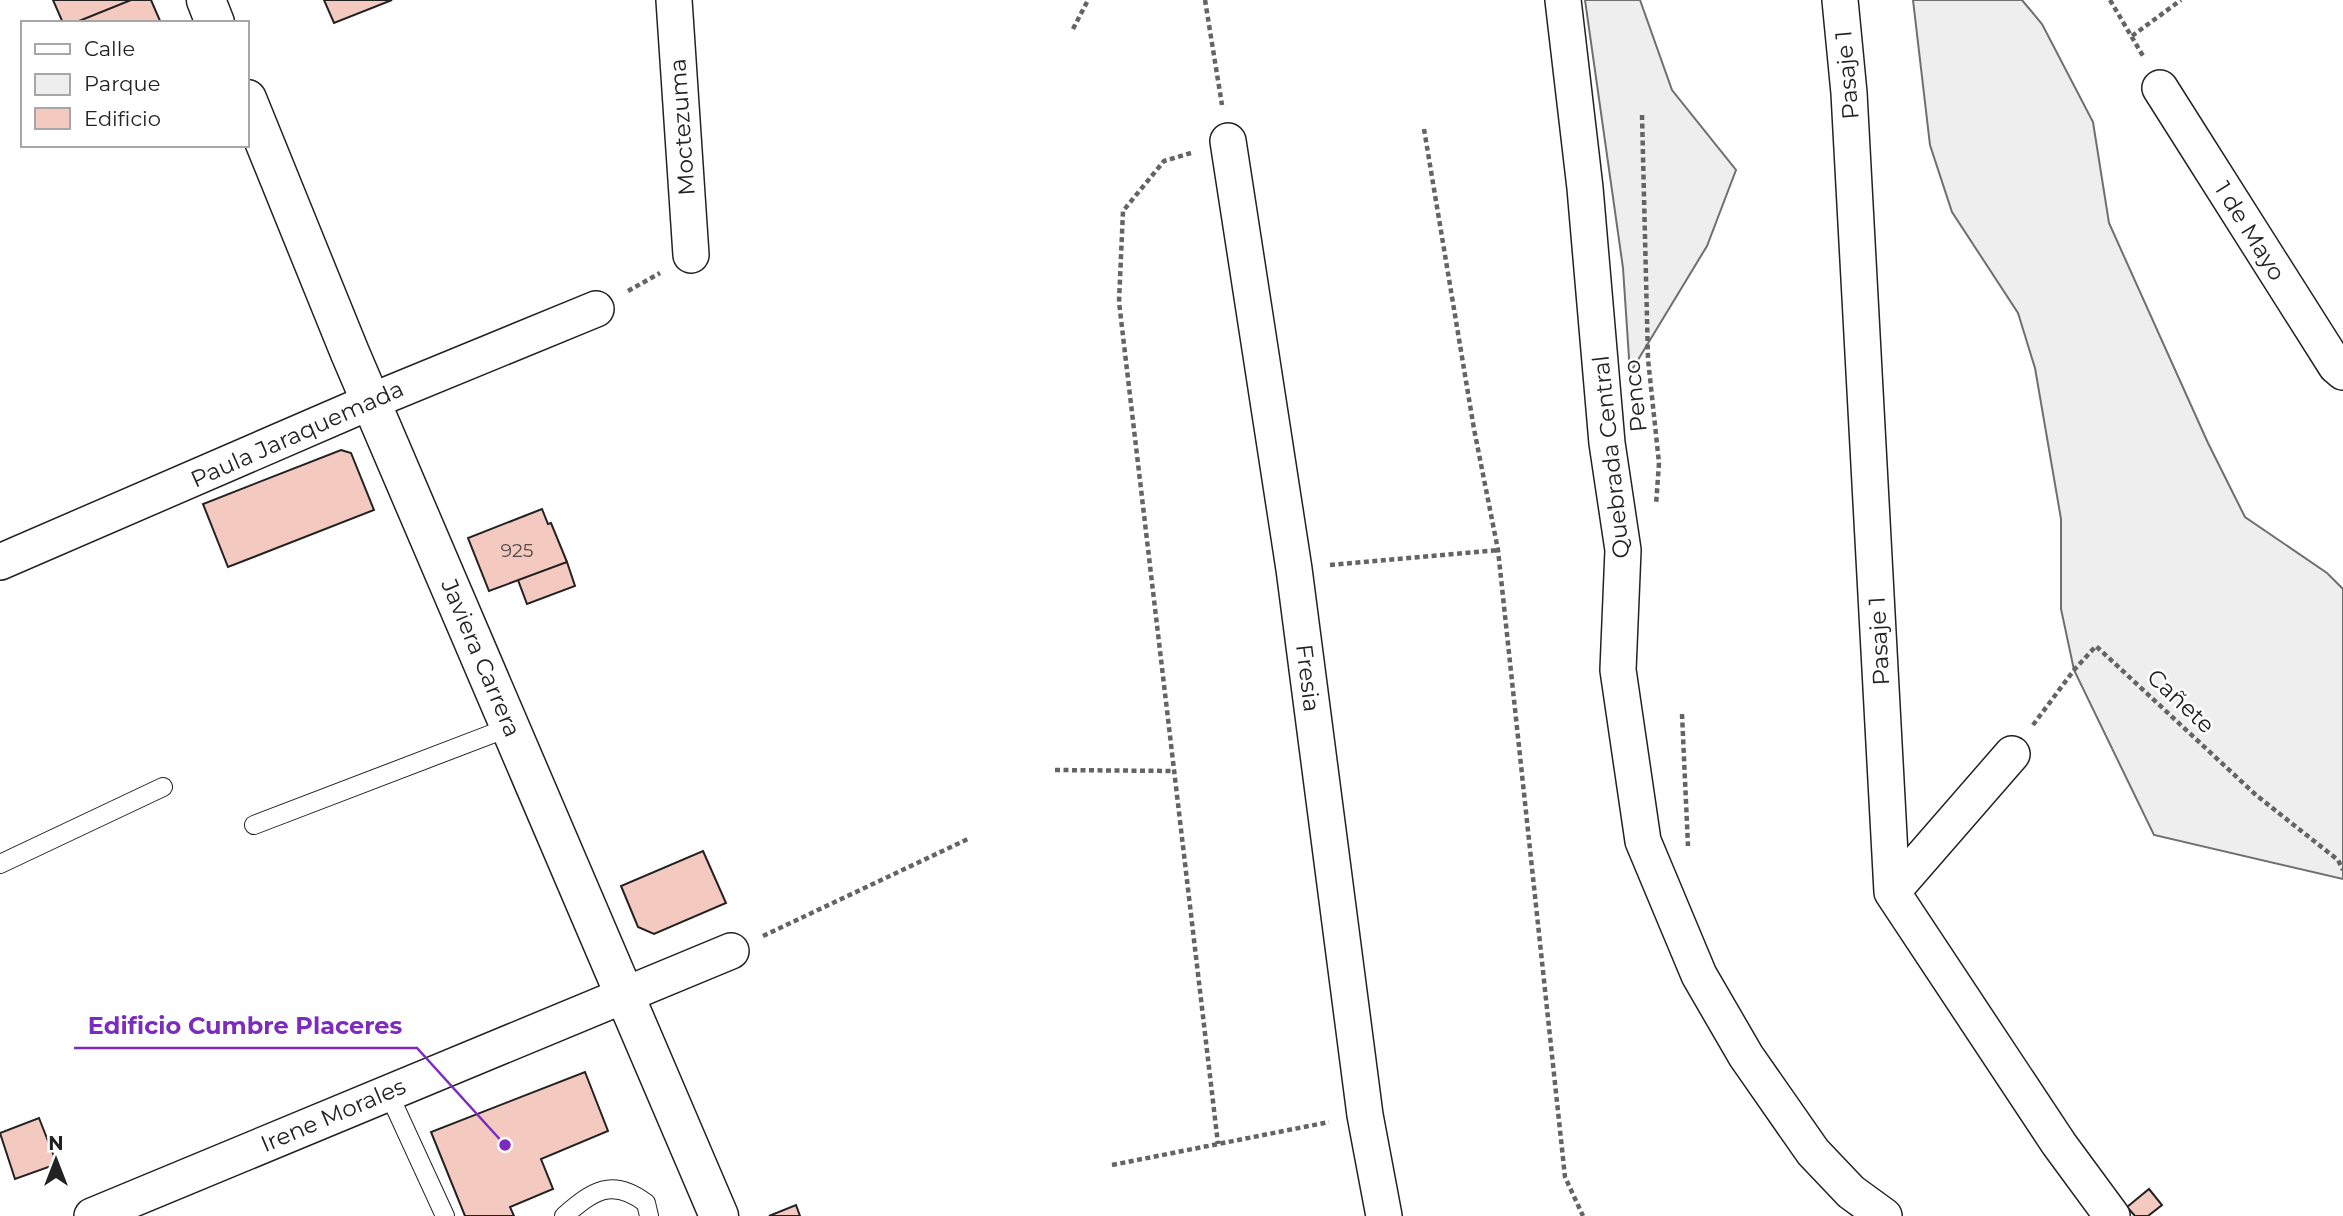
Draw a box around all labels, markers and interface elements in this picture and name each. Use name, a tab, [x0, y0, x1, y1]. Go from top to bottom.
legend	[21, 21, 248, 147]
street label: Pasaje 1	[1829, 29, 1865, 121]
text: Calle	[84, 36, 135, 61]
street label: Moctezuma	[663, 58, 701, 196]
text: Parque	[84, 71, 160, 96]
text: Edificio	[84, 106, 161, 131]
street label: 1 de Mayo	[2209, 176, 2291, 286]
street label: Quebrada Central	[1586, 354, 1636, 560]
street label: Penco	[1617, 358, 1653, 434]
street label: Paula Jaraquemada	[186, 374, 408, 494]
house number: 925	[500, 539, 534, 562]
street label: Javiera Carrera	[435, 574, 527, 741]
street label: Pasaje 1	[1863, 596, 1895, 686]
street label: Fresia	[1290, 642, 1326, 714]
street label: Cañete	[2141, 663, 2221, 739]
callout: Edificio Cumbre Placeres	[74, 1003, 417, 1048]
text: Edificio Cumbre Placeres	[88, 1011, 403, 1040]
street label: Irene Morales	[256, 1072, 410, 1158]
north arrow	[21, 1125, 91, 1195]
text: N	[48, 1132, 64, 1155]

